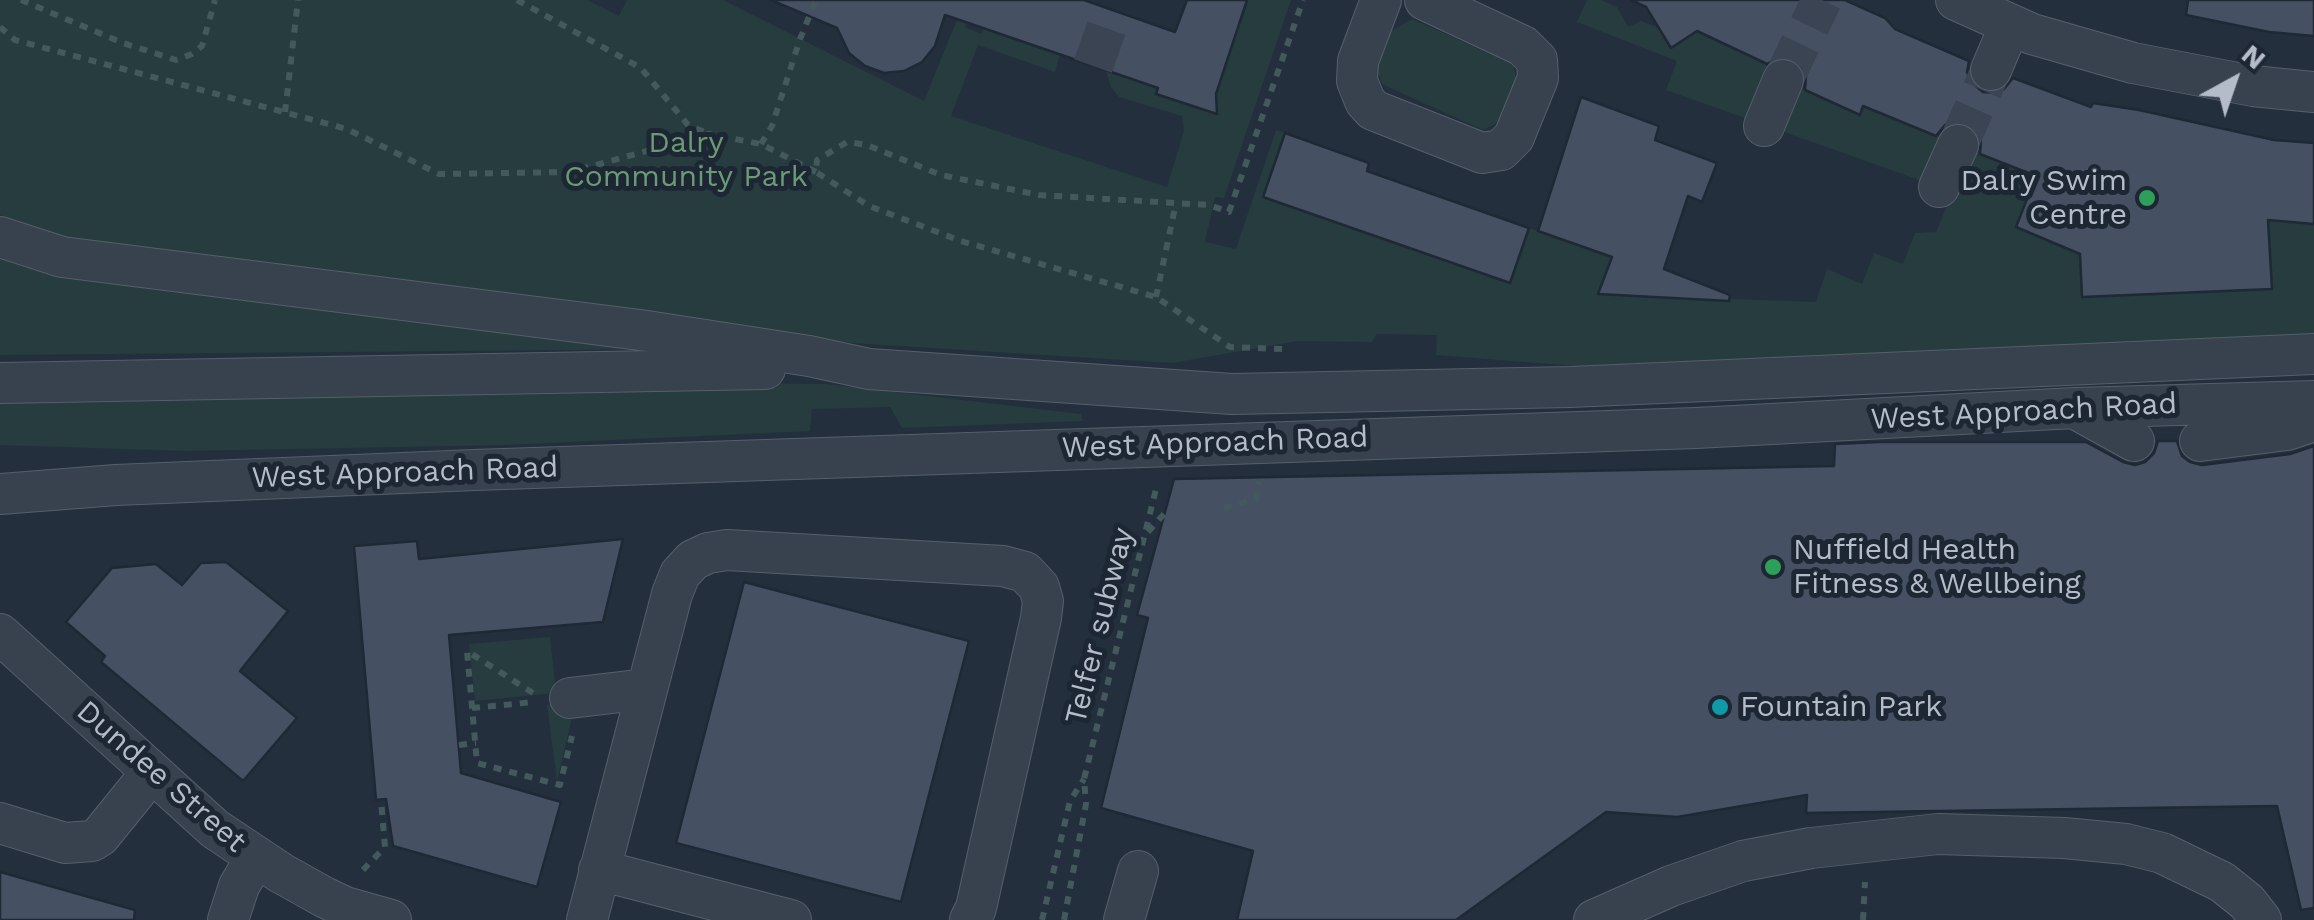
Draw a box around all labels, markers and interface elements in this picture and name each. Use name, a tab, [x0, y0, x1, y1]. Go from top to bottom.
north arrow	[2184, 30, 2284, 130]
text: N	[2235, 37, 2272, 76]
park label: Dalry Community Park	[564, 125, 808, 196]
place label: Dalry Swim Centre	[1960, 163, 2127, 234]
marker: Dalry Swim Centre	[2136, 187, 2158, 209]
street label: West Approach Road	[1870, 386, 2178, 438]
street label: West Approach Road	[1061, 420, 1369, 466]
street label: West Approach Road	[251, 450, 559, 496]
street label: Telfer subway	[1058, 524, 1142, 728]
place label: Nuffield Health Fitness & Wellbeing	[1793, 532, 2081, 602]
marker: Nuffield Health Fitness & Wellbeing	[1762, 556, 1784, 578]
place label: Fountain Park	[1740, 689, 1942, 725]
street label: Dundee Street	[69, 694, 253, 860]
marker: Fountain Park	[1709, 696, 1731, 718]

